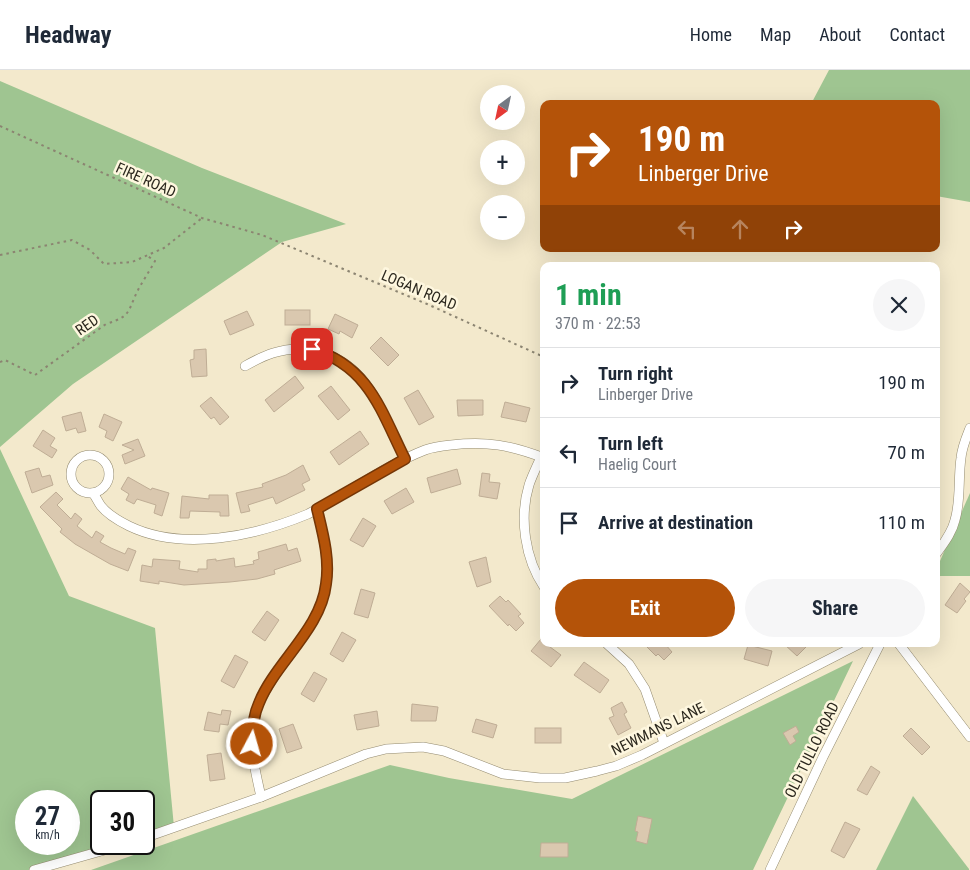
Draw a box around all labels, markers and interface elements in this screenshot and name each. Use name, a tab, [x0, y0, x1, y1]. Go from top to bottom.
text: Headway	[25, 21, 111, 49]
text: Home	[690, 24, 732, 45]
text: Map	[760, 24, 791, 45]
text: About	[819, 24, 861, 45]
text: Contact	[889, 24, 945, 45]
north arrow	[480, 85, 525, 130]
map controls	[480, 85, 525, 240]
text: 190 m	[638, 119, 725, 160]
icon: right	[555, 120, 620, 185]
button: +	[480, 140, 525, 185]
street label: FIRE ROAD	[113, 159, 179, 201]
text: Linberger Drive	[638, 161, 769, 186]
button: −	[480, 195, 525, 240]
icon: left	[673, 215, 701, 243]
icon: ahead	[726, 215, 754, 243]
icon: right	[779, 215, 807, 243]
street label: LOGAN ROAD	[379, 266, 459, 314]
text: 1 min	[555, 277, 622, 312]
button: close	[873, 279, 925, 331]
street label: RED	[72, 311, 102, 339]
text: 370 m · 22:53	[555, 314, 641, 333]
pin	[291, 328, 333, 370]
icon: arrive	[298, 335, 326, 363]
text: Turn right	[598, 362, 673, 385]
icon: right	[555, 369, 583, 397]
text: 190 m	[878, 371, 925, 394]
text: Linberger Drive	[598, 385, 693, 404]
text: Turn left	[598, 432, 663, 455]
icon: left	[555, 439, 583, 467]
text: 70 m	[888, 441, 925, 464]
text: Haelig Court	[598, 455, 677, 474]
icon: arrive	[555, 509, 583, 537]
text: Arrive at destination	[598, 511, 753, 534]
text: 110 m	[878, 511, 925, 534]
button: Exit	[555, 579, 735, 637]
button: Share	[745, 579, 925, 637]
street label: NEWMANS LANE	[608, 699, 708, 759]
street label: OLD TULLO ROAD	[781, 699, 843, 801]
position arrow	[225, 717, 277, 769]
speed limit sign: 30	[90, 790, 155, 855]
text: 27	[35, 802, 60, 831]
text: km/h	[35, 828, 60, 842]

